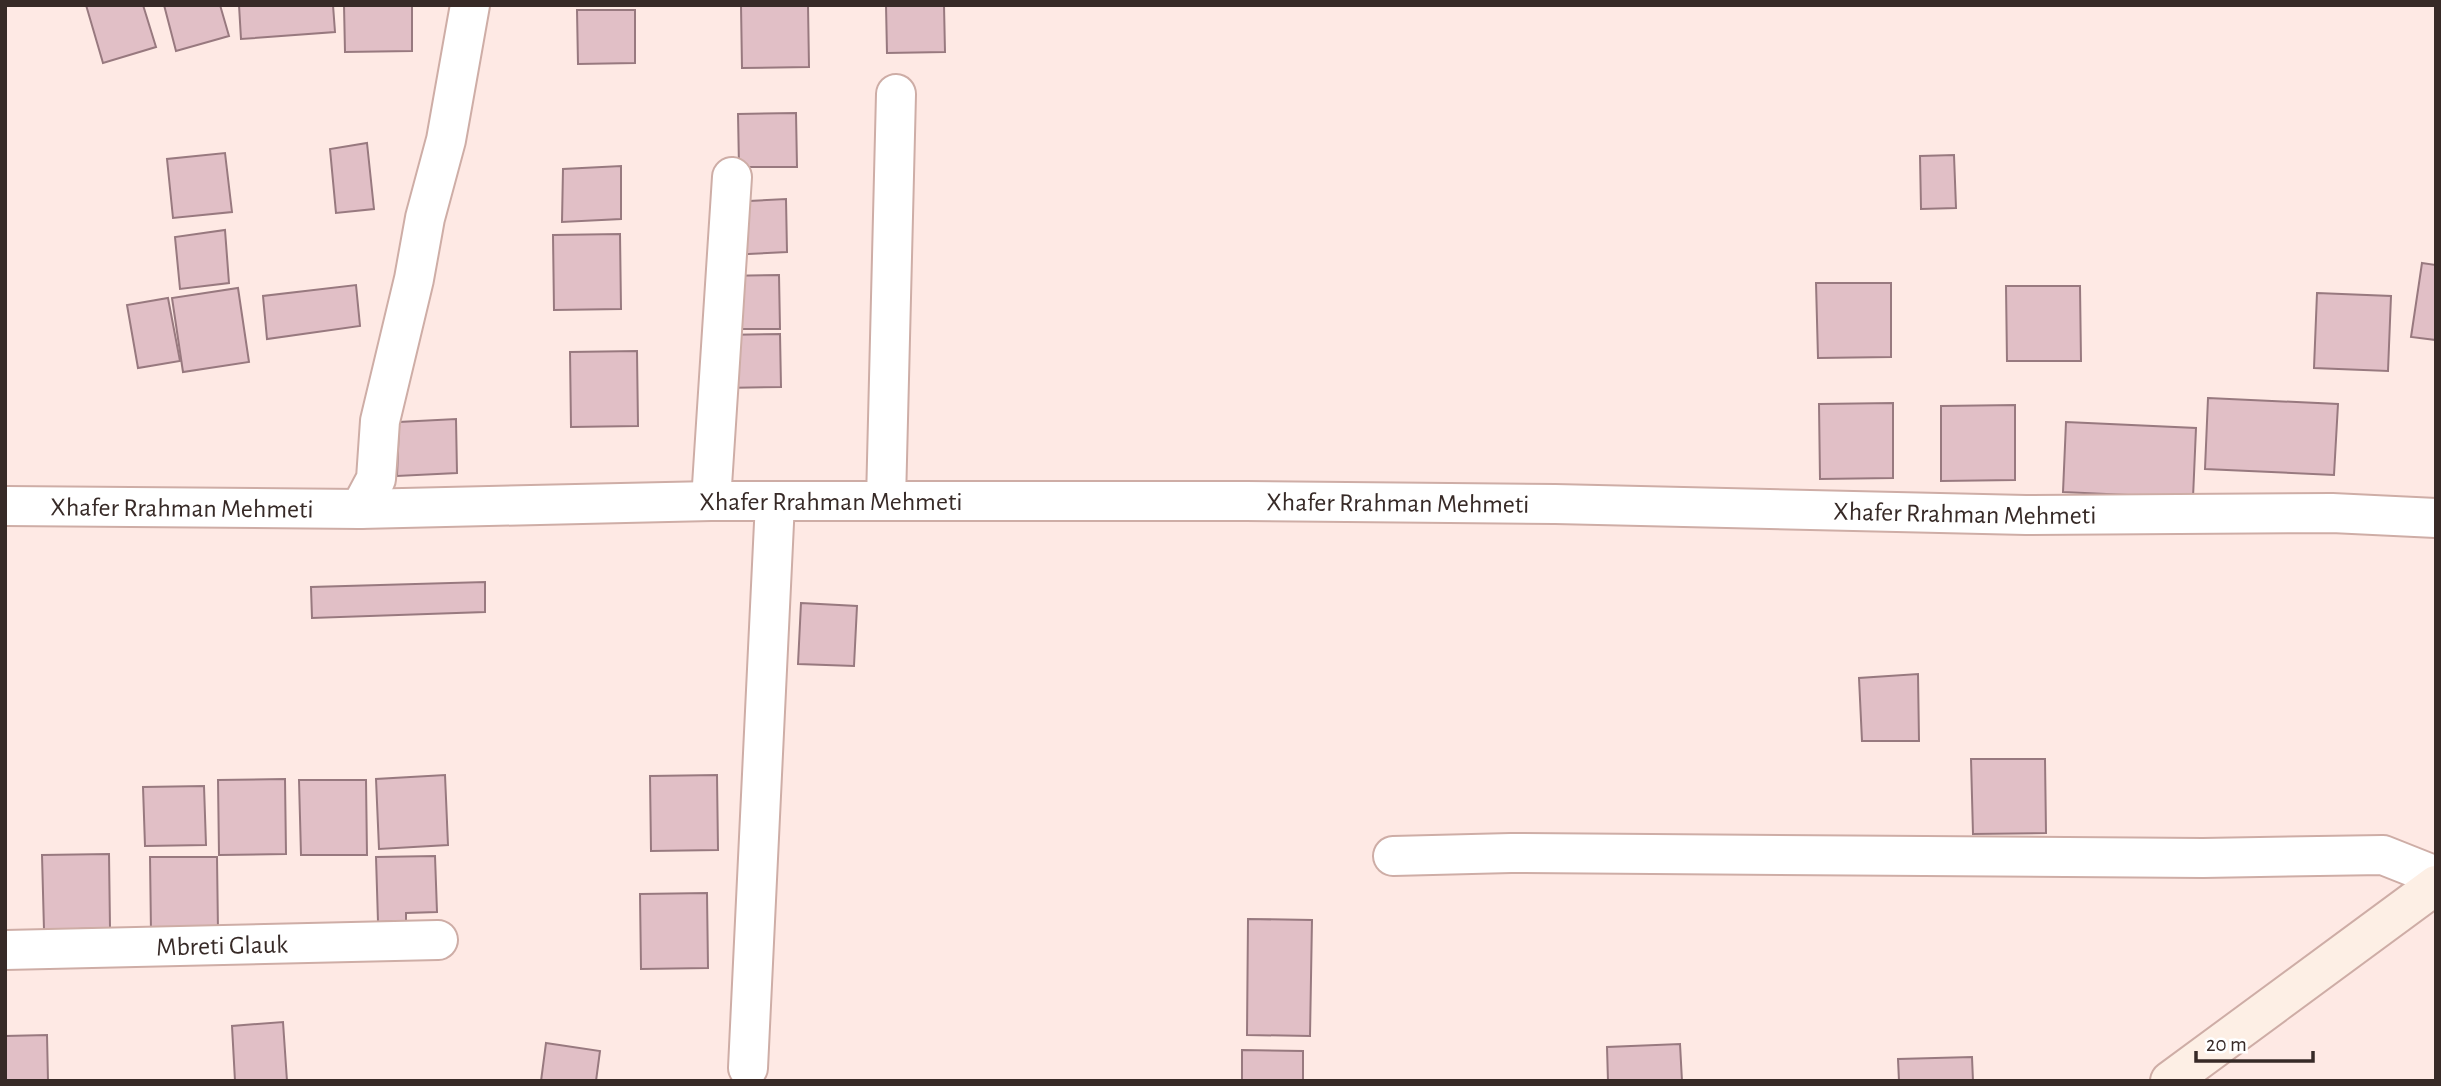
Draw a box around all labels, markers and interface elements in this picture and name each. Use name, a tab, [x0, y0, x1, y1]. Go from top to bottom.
street label: Xhafer Rrahman Mehmeti	[699, 489, 963, 515]
street label: Xhafer Rrahman Mehmeti	[1266, 489, 1530, 518]
street label: Xhafer Rrahman Mehmeti	[50, 494, 314, 523]
street label: Xhafer Rrahman Mehmeti	[1833, 498, 2096, 529]
street label: Mbreti Glauk	[156, 931, 288, 961]
scale bar	[2196, 1020, 2313, 1064]
text: 20 m	[2206, 1034, 2247, 1055]

